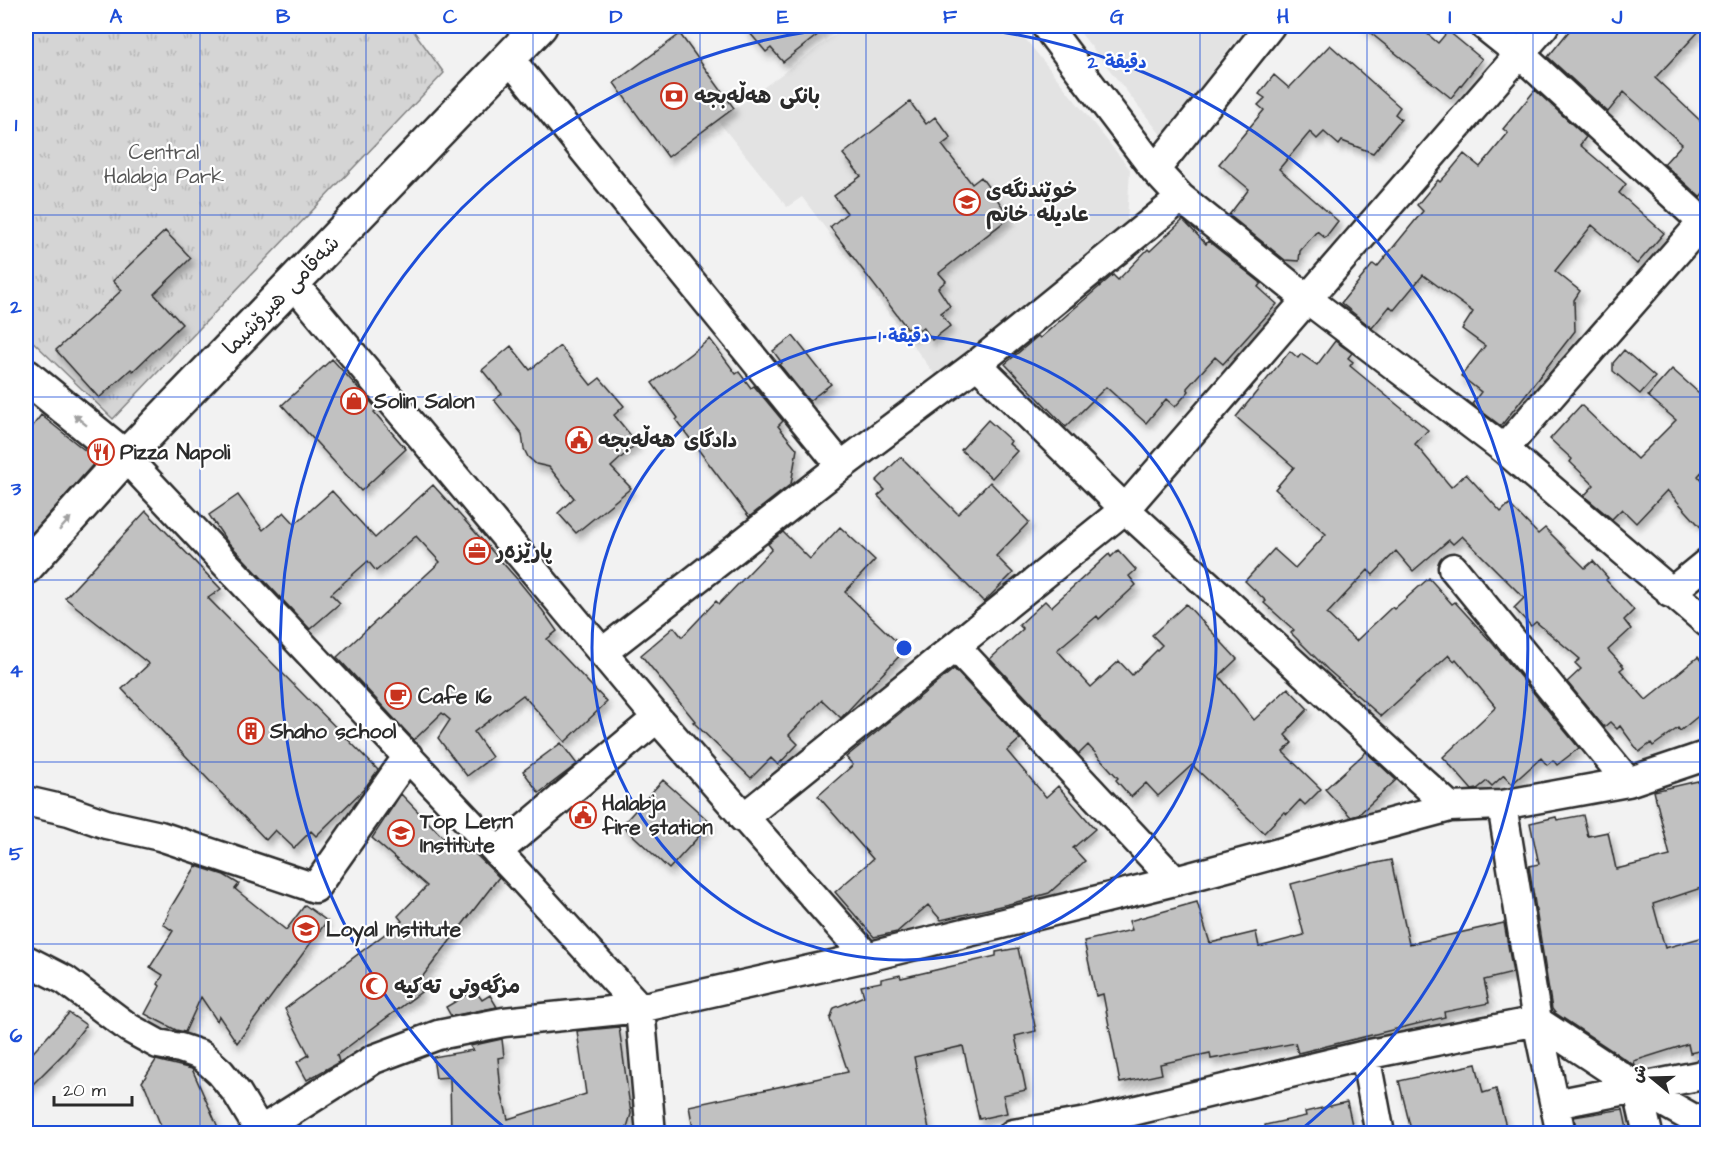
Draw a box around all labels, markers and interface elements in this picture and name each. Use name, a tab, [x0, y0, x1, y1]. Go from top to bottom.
text: A	[110, 3, 123, 31]
text: B	[276, 3, 291, 31]
text: C	[443, 3, 458, 31]
text: D	[610, 3, 623, 31]
text: E	[777, 3, 789, 31]
text: F	[943, 3, 958, 31]
text: G	[1110, 3, 1124, 31]
text: H	[1277, 3, 1289, 31]
text: I	[1448, 3, 1452, 31]
text: J	[1611, 3, 1623, 31]
text: 2 دقيقة	[1086, 50, 1147, 75]
bank icon: بانکی هەڵەبجە	[659, 81, 689, 111]
place label: بانکی هەڵەبجە	[694, 81, 820, 111]
text: 1	[15, 111, 18, 139]
park label: Central Halabja Park	[104, 138, 224, 191]
place label: خوێندنگەی عادیلە خانم	[986, 176, 1088, 230]
school or university icon: خوێندنگەی عادیلە خانم	[952, 187, 982, 217]
street label: شەقامی هیرۆشیما	[217, 229, 346, 362]
text: 2	[9, 293, 22, 321]
text: 1 دقيقة	[878, 324, 930, 349]
shop icon: Solin Salon	[339, 386, 369, 416]
place label: Solin Salon	[373, 387, 475, 416]
one-way arrow	[73, 414, 88, 427]
public building icon: دادگای هەڵەبجە	[564, 425, 594, 455]
place label: دادگای هەڵەبجە	[598, 425, 737, 455]
restaurant icon: Pizza Napoli	[86, 437, 116, 467]
place label: Pizza Napoli	[120, 438, 231, 468]
text: 3	[10, 475, 22, 503]
one-way arrow	[58, 517, 71, 532]
office icon: پارێزەر	[462, 536, 492, 566]
place label: پارێزەر	[495, 537, 552, 566]
centre of rings	[894, 638, 914, 658]
text: 4	[9, 657, 23, 685]
cafe icon: Cafe 16	[383, 681, 413, 711]
place label: Cafe 16	[418, 682, 492, 711]
building icon: Shaho school	[236, 716, 266, 746]
place label: Shaho school	[269, 717, 397, 746]
place label: Halabja fire station	[601, 789, 713, 842]
public building icon: Halabja fire station	[568, 800, 598, 830]
place label: Top Lern Institute	[419, 807, 513, 860]
school or university icon: Top Lern Institute	[386, 818, 416, 848]
text: 5	[9, 840, 24, 868]
school or university icon: Loyal Institute	[291, 914, 321, 944]
place label: Loyal Institute	[326, 915, 462, 947]
mosque icon: مزگەوتی تەکیە	[359, 971, 389, 1001]
place label: مزگەوتی تەکیە	[394, 972, 520, 1001]
text: 6	[10, 1022, 23, 1050]
north arrow	[1622, 1048, 1682, 1108]
text: ش	[1625, 1062, 1652, 1085]
scale bar	[54, 1069, 132, 1107]
text: 20 m	[63, 1078, 106, 1103]

